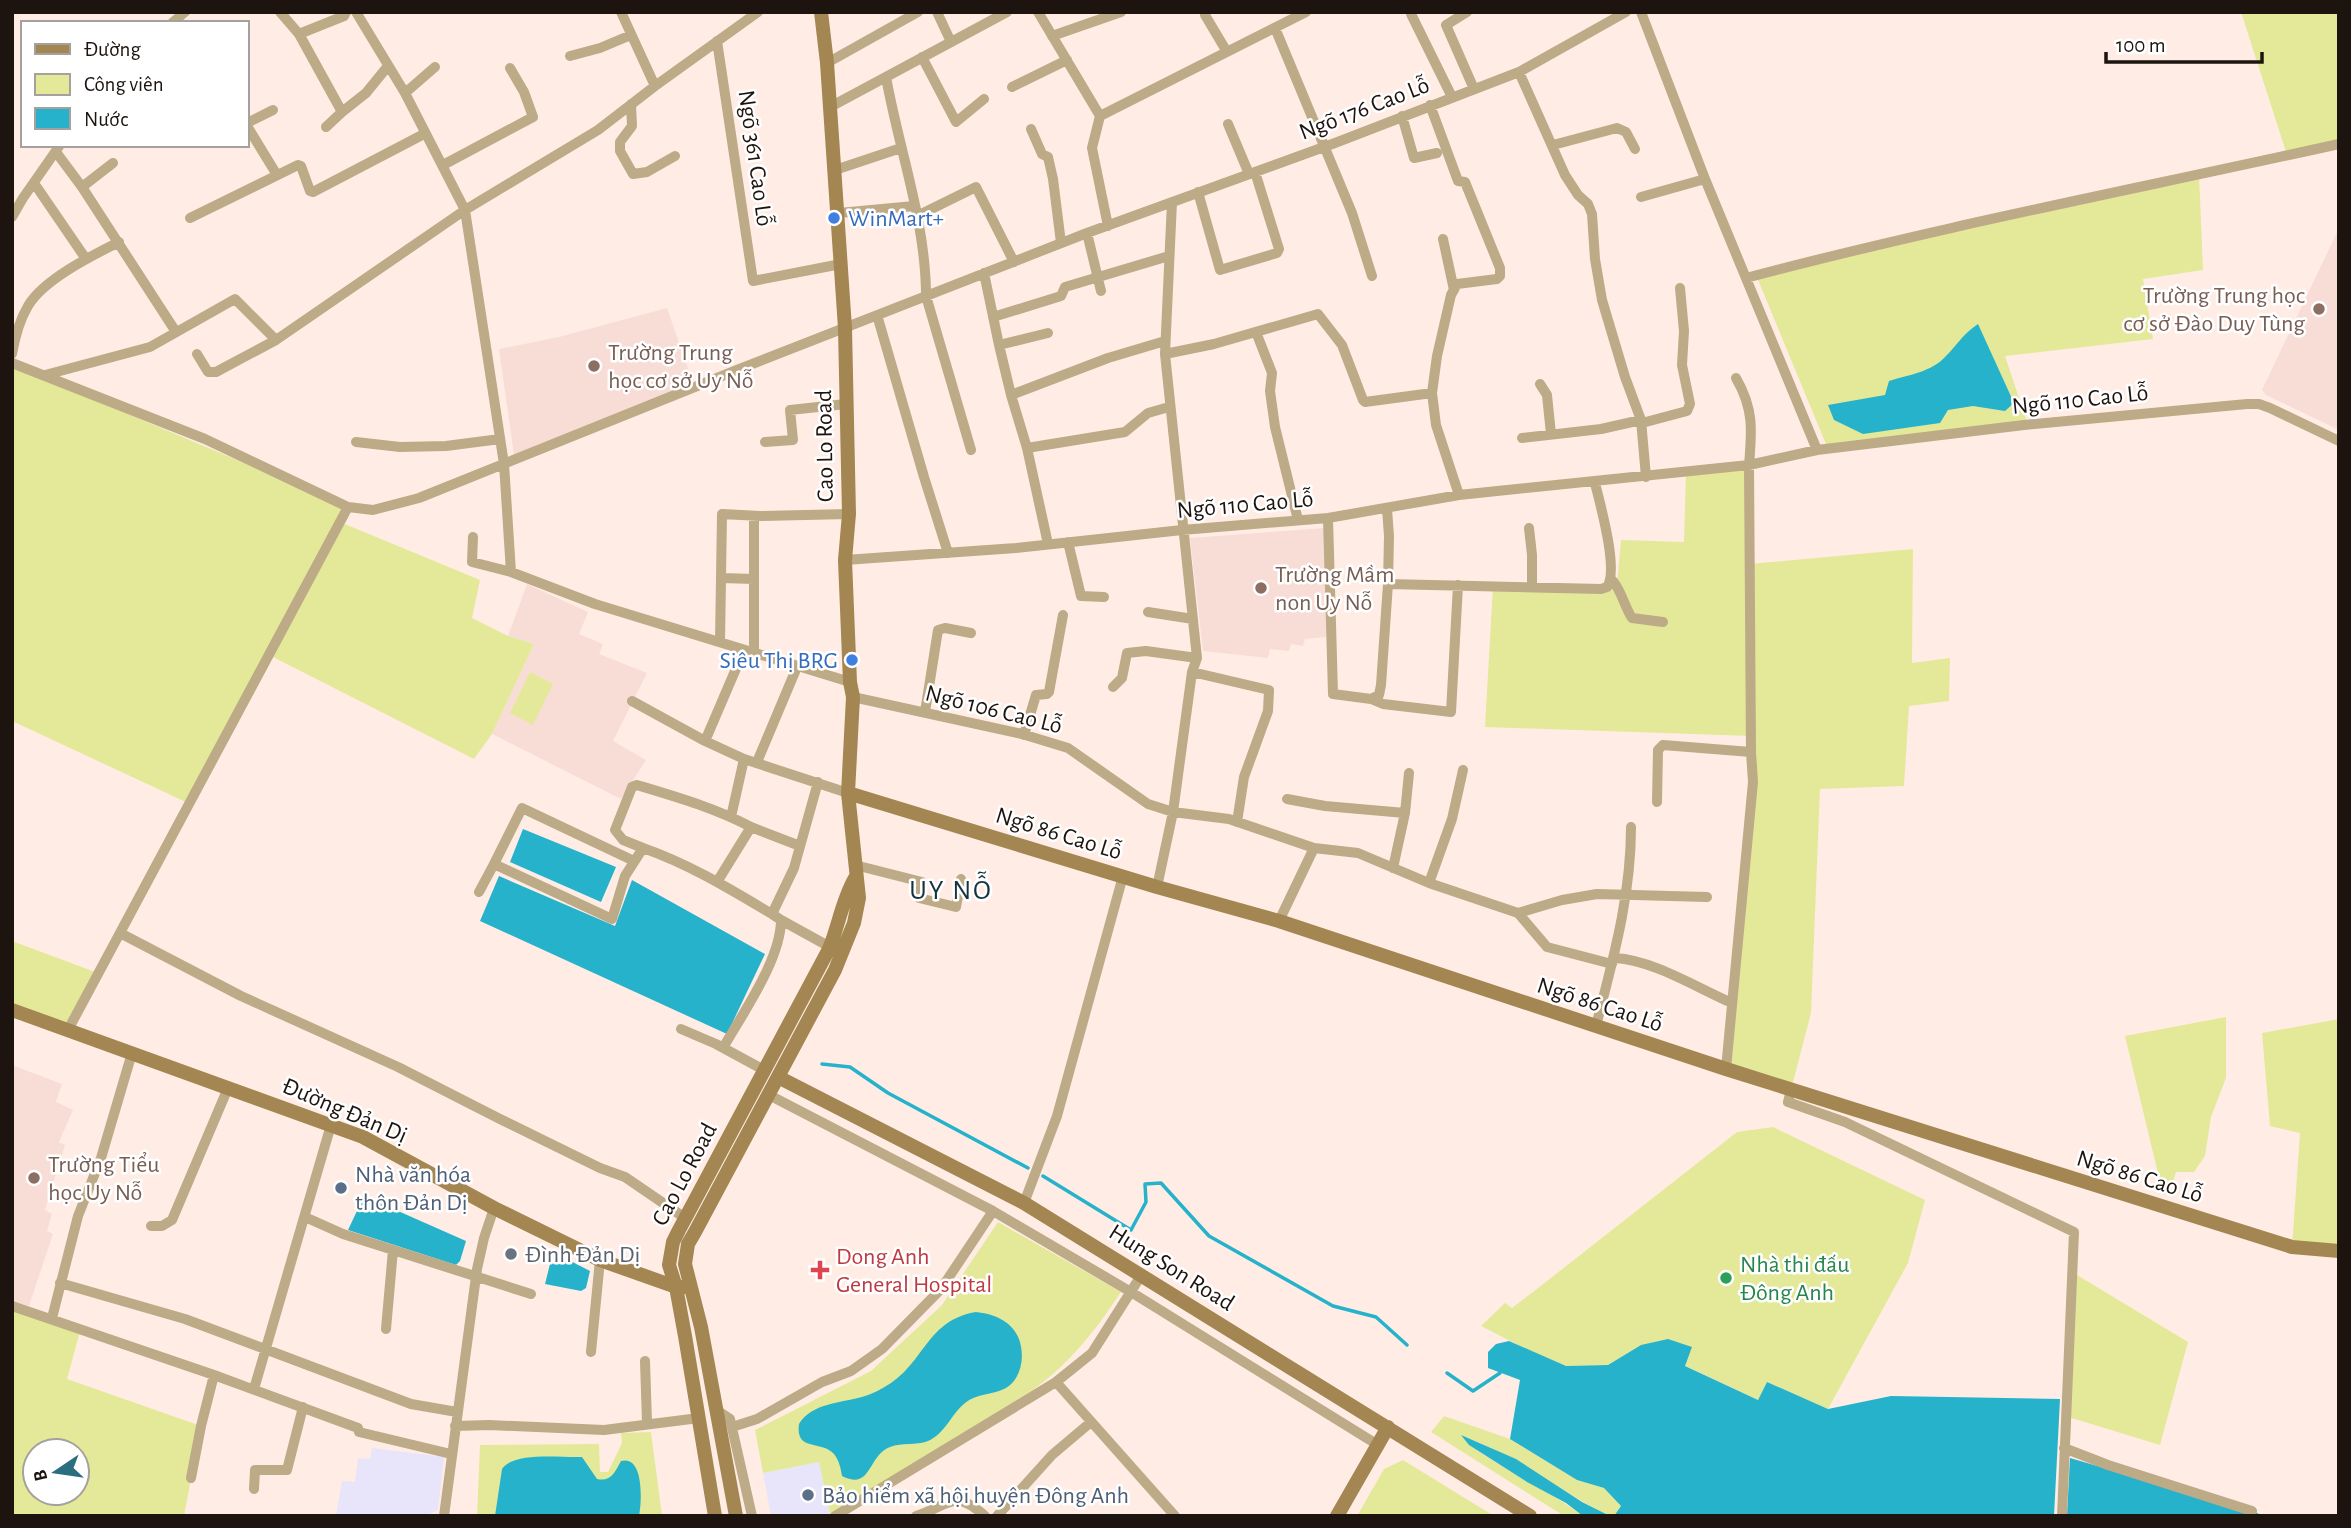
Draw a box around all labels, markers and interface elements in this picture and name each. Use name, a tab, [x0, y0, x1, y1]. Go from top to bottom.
legend	[21, 21, 248, 147]
scale bar	[2106, 21, 2262, 65]
text: 100 m	[2116, 35, 2166, 56]
text: Đường	[84, 39, 141, 60]
street label: Ngõ 176 Cao Lỗ	[1296, 72, 1433, 145]
text: Công viên	[84, 74, 164, 95]
street label: Ngõ 361 Cao Lỗ	[734, 88, 777, 228]
text: Nước	[84, 109, 128, 130]
place label: WinMart+	[848, 207, 944, 231]
marker: WinMart+	[826, 210, 842, 226]
place label: Trường Trung học cơ sở Đào Duy Tùng	[2123, 284, 2305, 336]
marker: Trường Trung học cơ sở Đào Duy Tùng	[2311, 301, 2327, 317]
place label: Trường Trung học cơ sở Uy Nỗ	[608, 341, 754, 393]
marker: Trường Trung học cơ sở Uy Nỗ	[586, 358, 602, 374]
street label: Ngõ 110 Cao Lỗ	[2011, 380, 2150, 419]
street label: Cao Lo Road	[812, 390, 838, 502]
street label: Ngõ 110 Cao Lỗ	[1176, 486, 1314, 523]
place label: Trường Mầm non Uy Nỗ	[1275, 563, 1394, 615]
marker: Trường Mầm non Uy Nỗ	[1253, 580, 1269, 596]
place label: Siêu Thị BRG	[719, 649, 838, 673]
marker: Siêu Thị BRG	[844, 652, 860, 668]
street label: Ngõ 106 Cao Lỗ	[923, 680, 1065, 739]
street label: Ngõ 86 Cao Lỗ	[993, 802, 1125, 865]
district label: UY NỖ	[909, 871, 993, 905]
street label: Ngõ 86 Cao Lỗ	[1534, 972, 1666, 1037]
street label: Đường Đản Dị	[279, 1074, 411, 1148]
street label: Cao Lo Road	[648, 1119, 722, 1230]
street label: Ngõ 86 Cao Lỗ	[2074, 1145, 2206, 1208]
place label: Trường Tiểu học Uy Nỗ	[48, 1152, 160, 1205]
place label: Nhà văn hóa thôn Đản Dị	[355, 1163, 471, 1215]
marker: Trường Tiểu học Uy Nỗ	[26, 1170, 42, 1186]
marker: Nhà văn hóa thôn Đản Dị	[333, 1180, 349, 1196]
street label: Hung Son Road	[1105, 1220, 1238, 1316]
place label: Đình Đản Dị	[525, 1243, 640, 1267]
place label: Dong Anh General Hospital	[836, 1245, 992, 1297]
marker: Đình Đản Dị	[503, 1246, 519, 1262]
place label: Nhà thi đấu Đông Anh	[1740, 1253, 1850, 1305]
marker: Dong Anh General Hospital	[810, 1260, 830, 1280]
marker: Nhà thi đấu Đông Anh	[1718, 1270, 1734, 1286]
north arrow	[21, 1437, 91, 1507]
text: B	[30, 1468, 51, 1483]
place label: Bảo hiểm xã hội huyện Đông Anh	[822, 1483, 1129, 1508]
marker: Bảo hiểm xã hội huyện Đông Anh	[800, 1487, 816, 1503]

